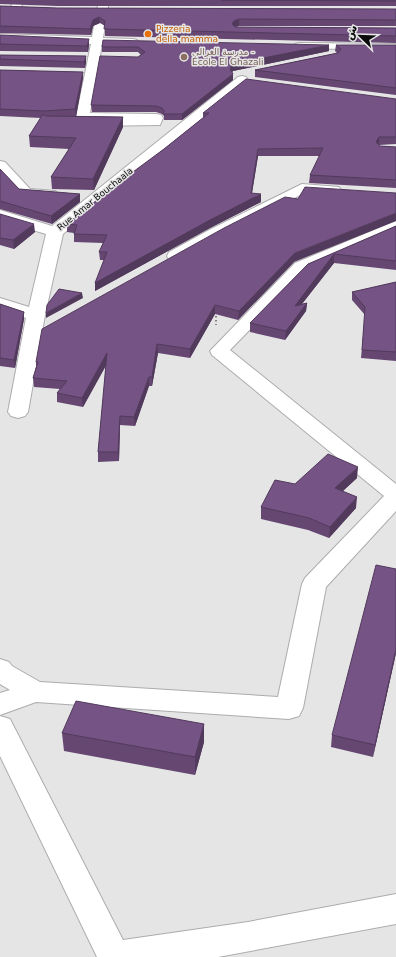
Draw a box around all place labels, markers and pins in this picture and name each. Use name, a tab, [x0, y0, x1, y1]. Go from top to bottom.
place label: Pizzeria della mamma	[156, 24, 218, 44]
marker: Pizzeria della mamma	[143, 29, 153, 39]
place label: مدرسة الغزالي - École El Ghazali	[192, 47, 264, 67]
marker: مدرسة الغزالي - École El Ghazali	[179, 52, 189, 62]

